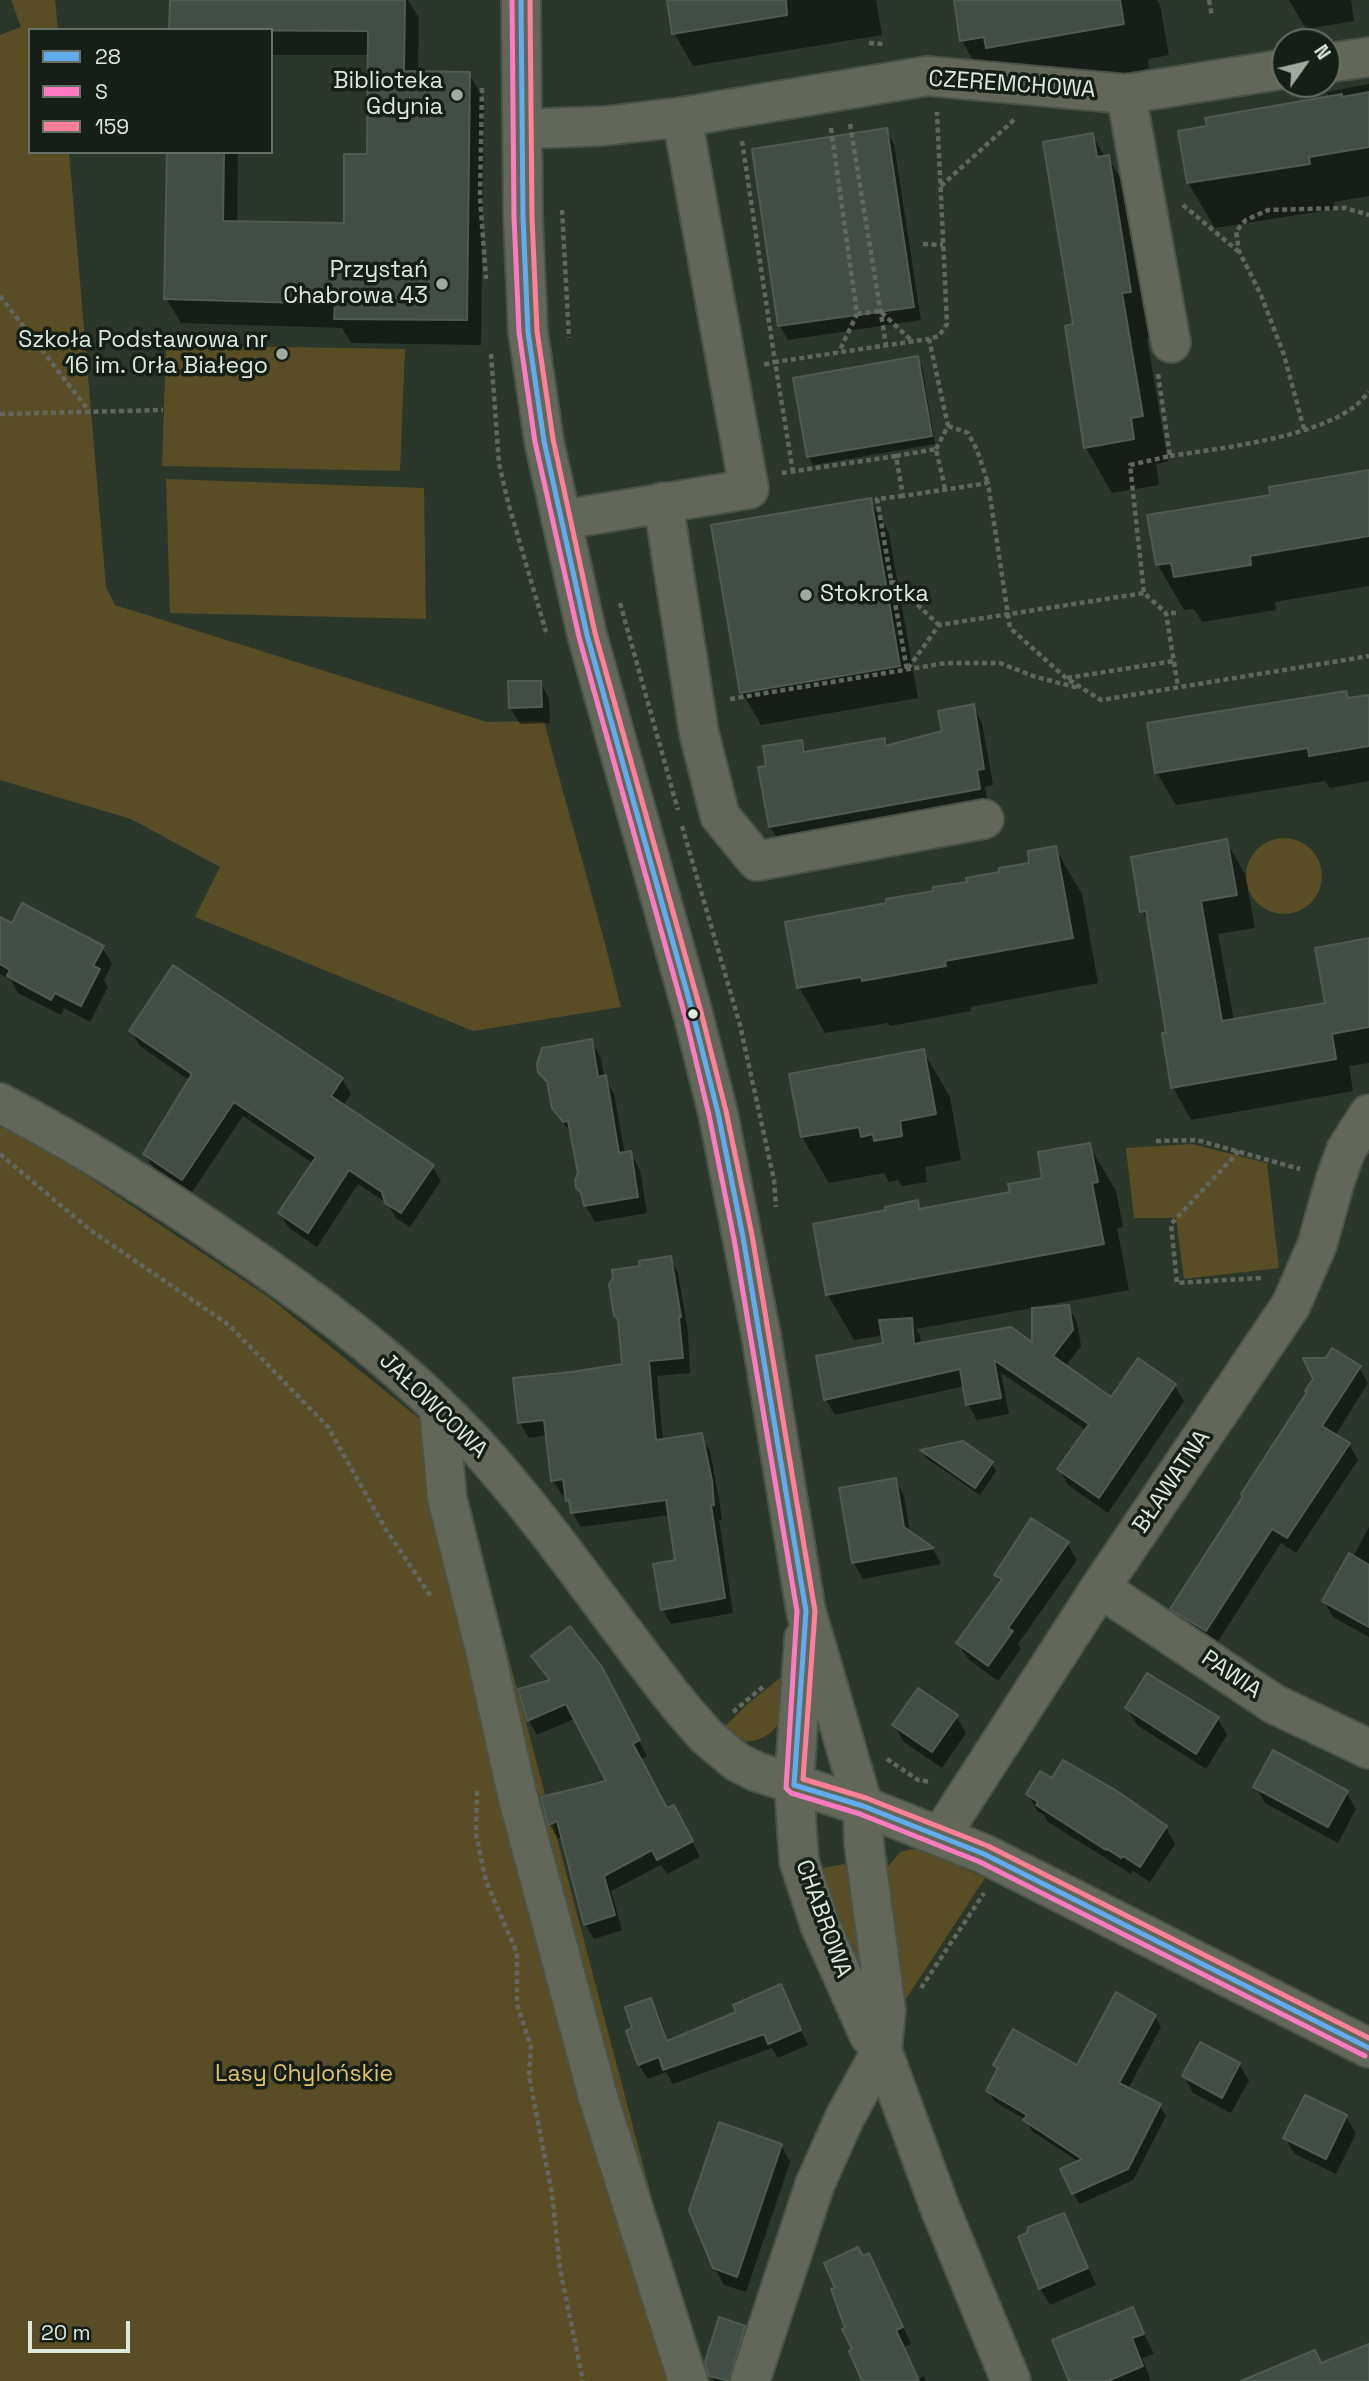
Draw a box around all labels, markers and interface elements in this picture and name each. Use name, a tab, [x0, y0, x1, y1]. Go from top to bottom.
legend	[28, 28, 273, 154]
north arrow	[1271, 28, 1341, 98]
text: N	[1308, 40, 1336, 64]
text: 28	[95, 43, 121, 70]
street label: CZEREMCHOWA	[928, 65, 1096, 105]
place label: Biblioteka Gdynia	[333, 68, 443, 122]
text: S	[95, 78, 108, 105]
marker: Biblioteka Gdynia	[449, 87, 465, 103]
text: 159	[95, 113, 129, 140]
place label: Przystań Chabrowa 43	[283, 257, 428, 311]
marker: Przystań Chabrowa 43	[434, 276, 450, 292]
place label: Szkoła Podstawowa nr 16 im. Orła Białego	[18, 327, 268, 381]
marker: Szkoła Podstawowa nr 16 im. Orła Białego	[274, 346, 290, 362]
place label: Stokrotka	[820, 581, 929, 609]
marker: Stokrotka	[798, 587, 814, 603]
unlabelled marker	[686, 1007, 700, 1021]
street label: JAŁOWCOWA	[373, 1347, 493, 1465]
street label: BŁAWATNA	[1127, 1425, 1217, 1539]
street label: PAWIA	[1196, 1645, 1266, 1705]
street label: CHABROWA	[789, 1856, 857, 1982]
park label: Lasy Chylońskie	[215, 2061, 393, 2089]
scale bar	[32, 2308, 133, 2352]
text: 20 m	[41, 2319, 91, 2346]

